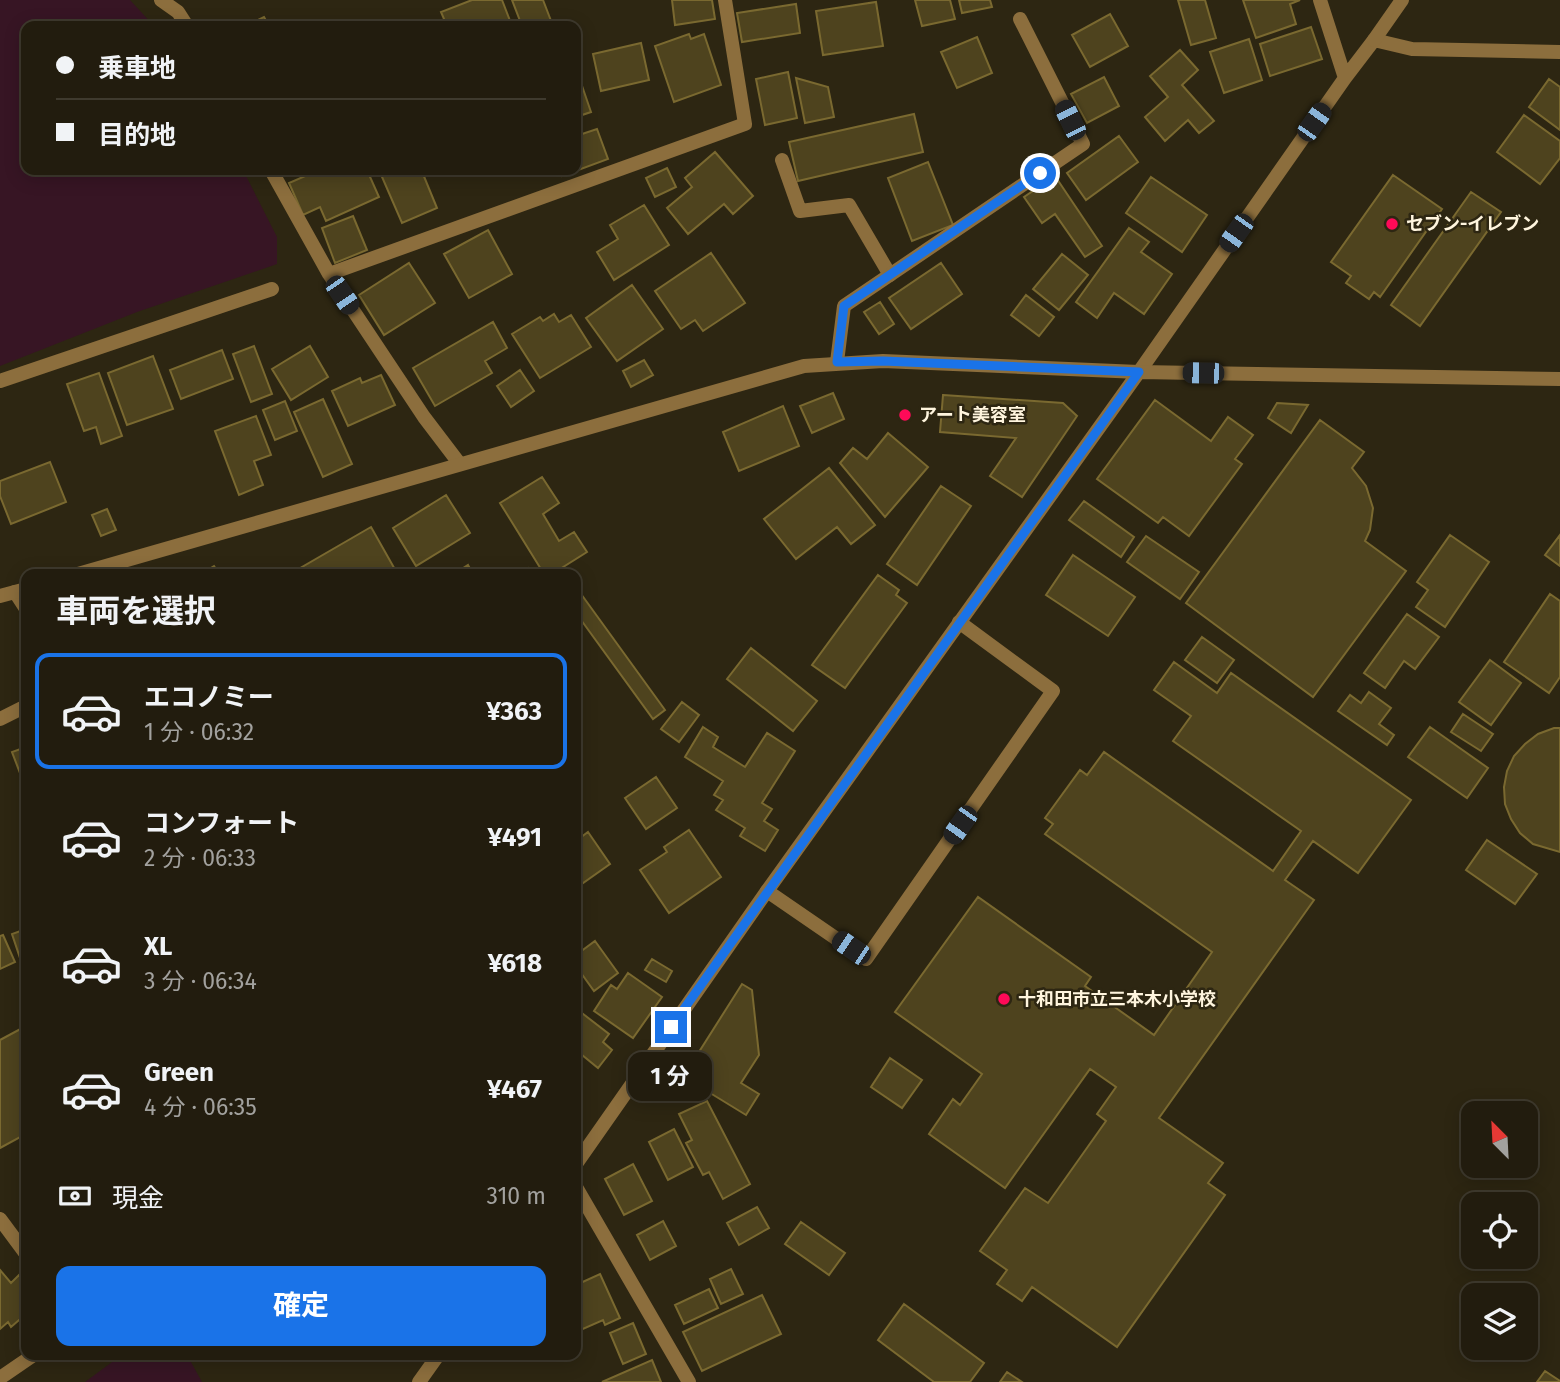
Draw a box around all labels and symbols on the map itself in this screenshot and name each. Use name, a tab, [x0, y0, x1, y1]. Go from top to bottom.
car	[1052, 97, 1089, 143]
car	[1294, 99, 1335, 145]
route start	[1024, 157, 1056, 189]
car	[1216, 210, 1257, 256]
place label: セブン-イレブン	[1406, 213, 1539, 235]
marker: セブン-イレブン	[1384, 216, 1400, 232]
car	[322, 272, 363, 318]
car	[1182, 362, 1225, 384]
place label: アート美容室	[919, 404, 1026, 426]
marker: アート美容室	[897, 407, 913, 423]
car	[940, 802, 981, 848]
car	[828, 928, 875, 968]
place label: 十和田市立三本木小学校	[1018, 988, 1216, 1010]
marker: 十和田市立三本木小学校	[996, 991, 1012, 1007]
route end	[655, 1011, 687, 1043]
callout: 1 分	[629, 1052, 713, 1100]
north arrow	[1461, 1101, 1538, 1178]

